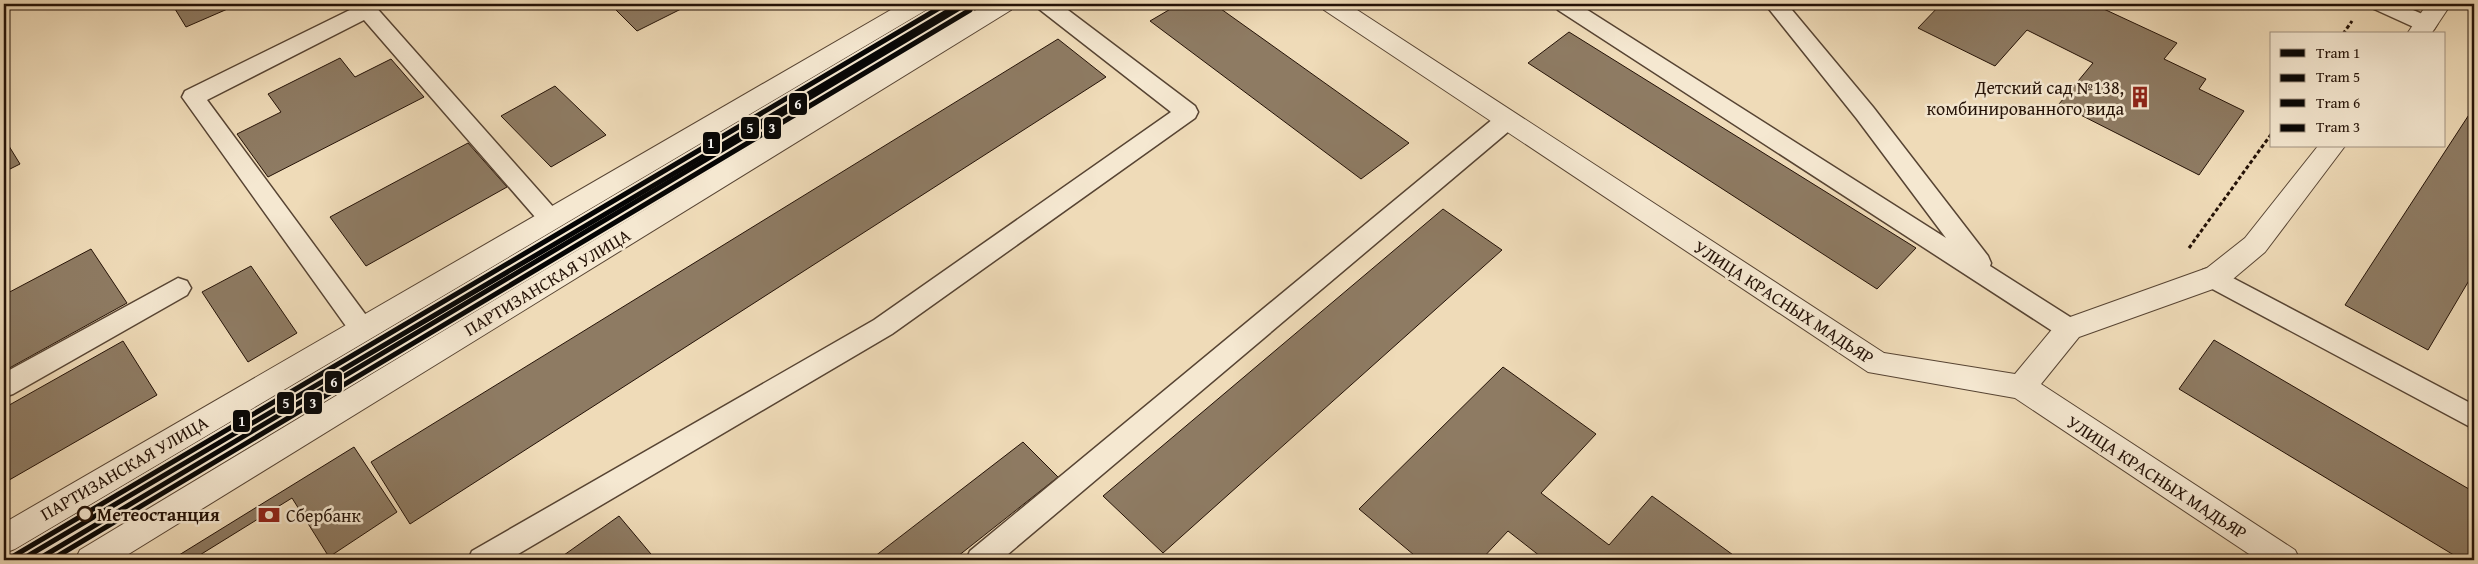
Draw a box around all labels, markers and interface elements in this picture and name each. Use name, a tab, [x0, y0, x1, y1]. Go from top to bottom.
legend	[2270, 32, 2446, 148]
text: Tram 1	[2316, 42, 2360, 63]
text: Tram 5	[2316, 66, 2360, 87]
place label: Детский сад №138, комбинированного вида	[1927, 74, 2124, 122]
building icon: Детский сад №138, комбинированного вида	[2127, 84, 2153, 110]
line badge: 6	[788, 92, 808, 116]
text: Tram 6	[2316, 92, 2360, 113]
text: 6	[794, 94, 802, 114]
line badge: 5	[740, 116, 760, 140]
line badge: 3	[763, 116, 782, 140]
text: Tram 3	[2316, 116, 2360, 137]
text: 5	[746, 118, 754, 138]
text: 3	[768, 118, 776, 138]
line badge: 1	[702, 131, 721, 155]
text: 1	[707, 133, 715, 153]
street label: ПАРТИЗАНСКАЯ УЛИЦА	[459, 221, 635, 342]
street label: УЛИЦА КРАСНЫХ МАДЬЯР	[1688, 233, 1880, 371]
line badge: 6	[324, 370, 343, 394]
text: 6	[330, 372, 338, 392]
line badge: 5	[276, 391, 295, 415]
line badge: 3	[303, 391, 323, 415]
text: 5	[282, 393, 290, 413]
text: 3	[309, 393, 317, 413]
street label: УЛИЦА КРАСНЫХ МАДЬЯР	[2061, 408, 2253, 546]
street label: ПАРТИЗАНСКАЯ УЛИЦА	[35, 409, 213, 527]
line badge: 1	[232, 409, 251, 433]
text: 1	[238, 411, 246, 431]
place label: Метеостанция	[97, 501, 220, 528]
bank icon: Сбербанк	[256, 502, 282, 528]
place label: Сбербанк	[286, 502, 361, 529]
marker: Метеостанция	[77, 506, 93, 522]

